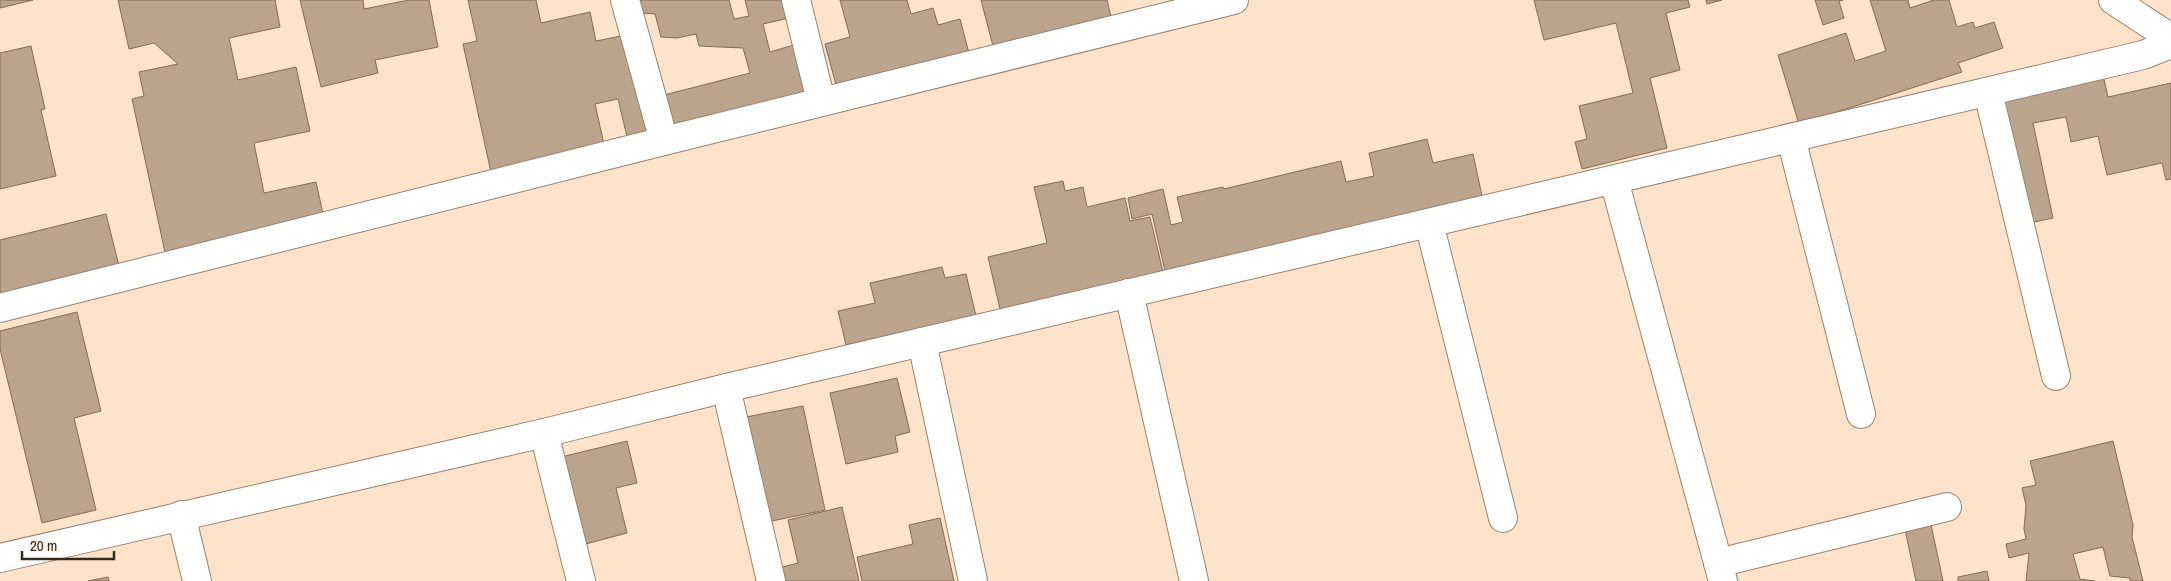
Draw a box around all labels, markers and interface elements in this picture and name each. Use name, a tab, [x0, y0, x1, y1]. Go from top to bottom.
scale bar	[22, 528, 115, 560]
text: 20 m	[30, 535, 57, 556]

